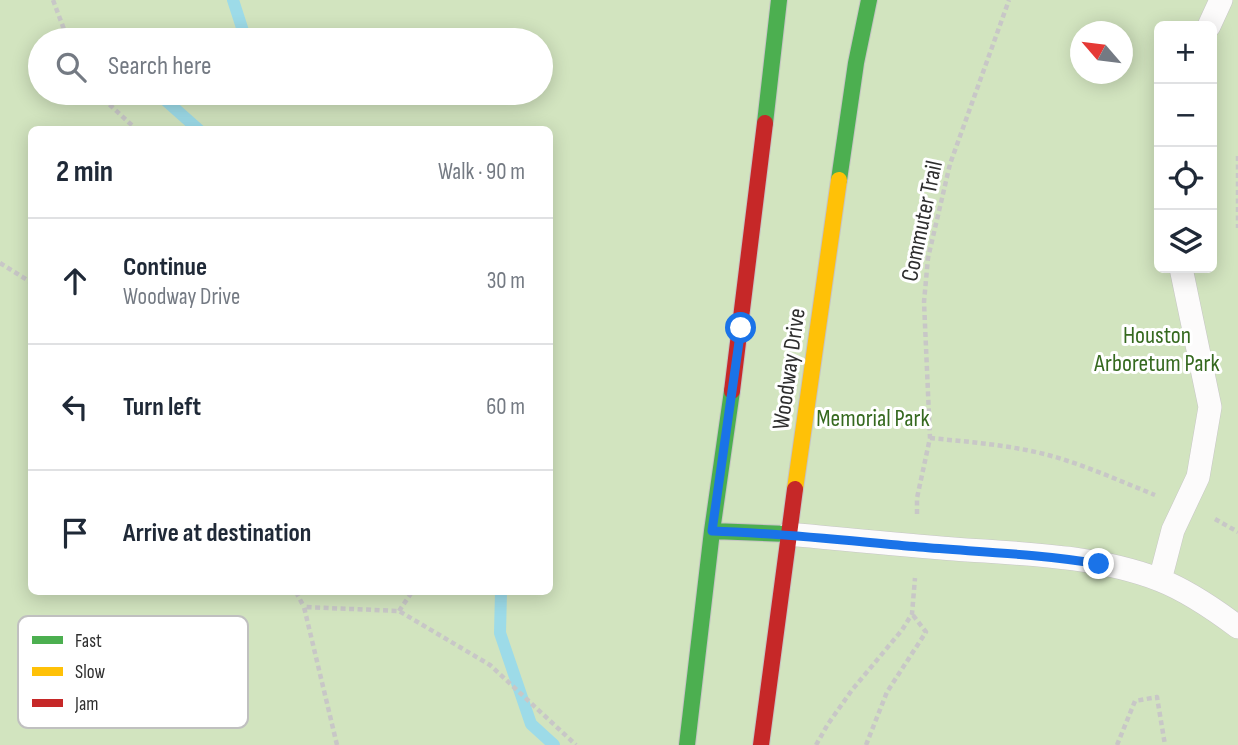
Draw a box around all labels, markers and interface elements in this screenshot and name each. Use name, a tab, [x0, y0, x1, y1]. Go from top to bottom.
north arrow	[1070, 21, 1133, 84]
map controls	[1154, 21, 1217, 273]
button: +	[1154, 21, 1217, 84]
search box	[28, 28, 553, 105]
icon: search	[52, 48, 90, 86]
text: Search here	[108, 51, 211, 82]
button: −	[1154, 84, 1217, 147]
button: locate	[1154, 147, 1217, 210]
text: 2 min	[56, 154, 113, 190]
text: Walk · 90 m	[438, 158, 525, 186]
street label: Commuter Trail	[895, 158, 949, 284]
button: layers	[1154, 210, 1217, 273]
text: Continue	[123, 252, 207, 283]
icon: ahead	[56, 262, 94, 300]
text: 30 m	[487, 267, 525, 295]
text: Woodway Drive	[123, 283, 240, 311]
street label: Woodway Drive	[766, 306, 812, 432]
route start	[725, 312, 756, 343]
park label: Houston Arboretum Park	[1093, 321, 1220, 378]
icon: left	[56, 388, 94, 426]
text: Turn left	[123, 392, 201, 423]
text: 60 m	[486, 393, 525, 421]
park label: Memorial Park	[816, 404, 930, 433]
icon: arrive	[56, 514, 94, 552]
text: Arrive at destination	[123, 518, 311, 549]
route end	[1083, 548, 1114, 579]
legend	[18, 616, 248, 728]
text: Fast	[75, 630, 102, 653]
text: Slow	[75, 661, 105, 684]
text: Jam	[74, 693, 98, 716]

